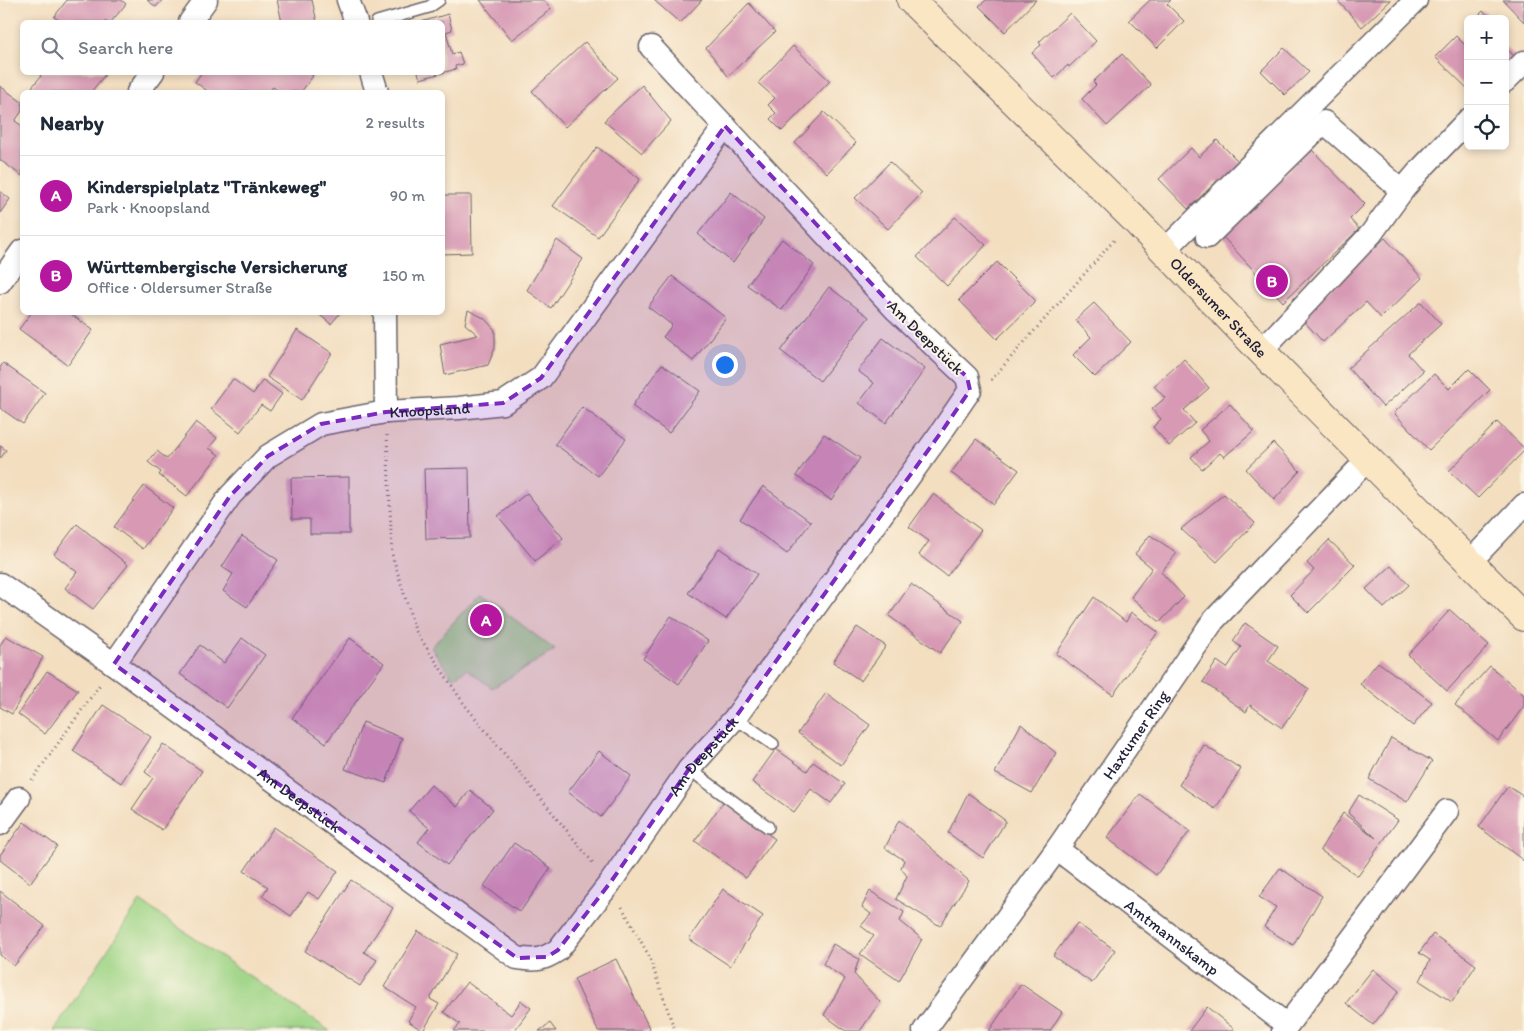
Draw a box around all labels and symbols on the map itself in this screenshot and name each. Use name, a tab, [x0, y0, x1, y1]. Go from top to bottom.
street label: Oldersumer Straße	[1166, 253, 1271, 362]
pin: B	[1256, 262, 1288, 300]
street label: Am Deepstück	[884, 296, 968, 379]
your location	[712, 352, 738, 378]
street label: Knoopsland	[389, 398, 471, 422]
pin: A	[470, 601, 502, 639]
street label: Haxtumer Ring	[1099, 686, 1173, 783]
street label: Am Deepstück	[664, 712, 743, 799]
street label: Am Deepstück	[254, 763, 345, 837]
street label: Amtmannskamp	[1121, 895, 1223, 980]

